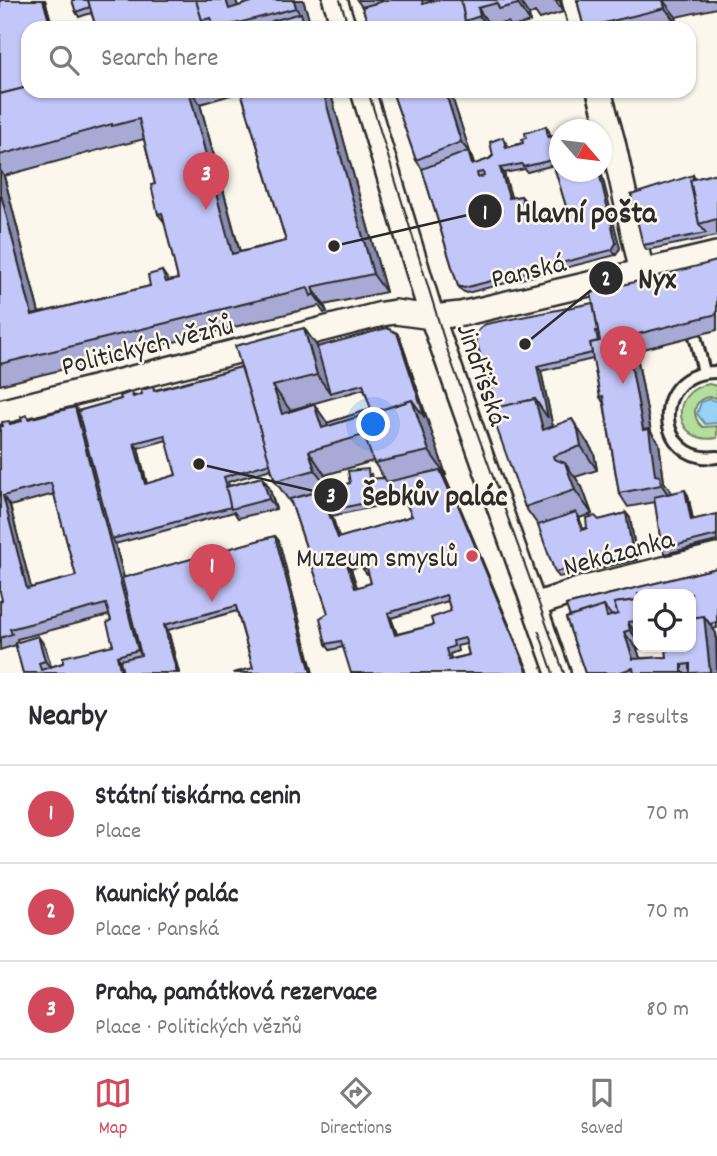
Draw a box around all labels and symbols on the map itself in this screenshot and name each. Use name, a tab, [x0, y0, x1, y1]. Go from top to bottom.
north arrow	[549, 119, 612, 182]
pin: 3	[183, 152, 229, 210]
callout: Hlavní pošta	[467, 186, 671, 237]
text: Hlavní pošta	[516, 195, 657, 238]
text: 1	[483, 200, 487, 230]
street label: Panská	[488, 246, 571, 302]
callout: Nyx	[589, 252, 690, 303]
text: Nyx	[638, 261, 677, 304]
text: 2	[601, 266, 611, 296]
street label: Politických vězňů	[58, 308, 239, 390]
street label: Jindřišská	[443, 319, 515, 432]
pin: 2	[600, 326, 646, 384]
your location	[356, 407, 390, 441]
callout: Šebkův palác	[313, 469, 522, 520]
text: Šebkův palác	[362, 478, 508, 521]
text: 3	[326, 483, 336, 513]
street label: Nekázanka	[560, 522, 680, 590]
place label: Muzeum smyslů	[296, 541, 458, 581]
pin: 1	[189, 544, 235, 602]
marker: Muzeum smyslů	[464, 548, 480, 564]

